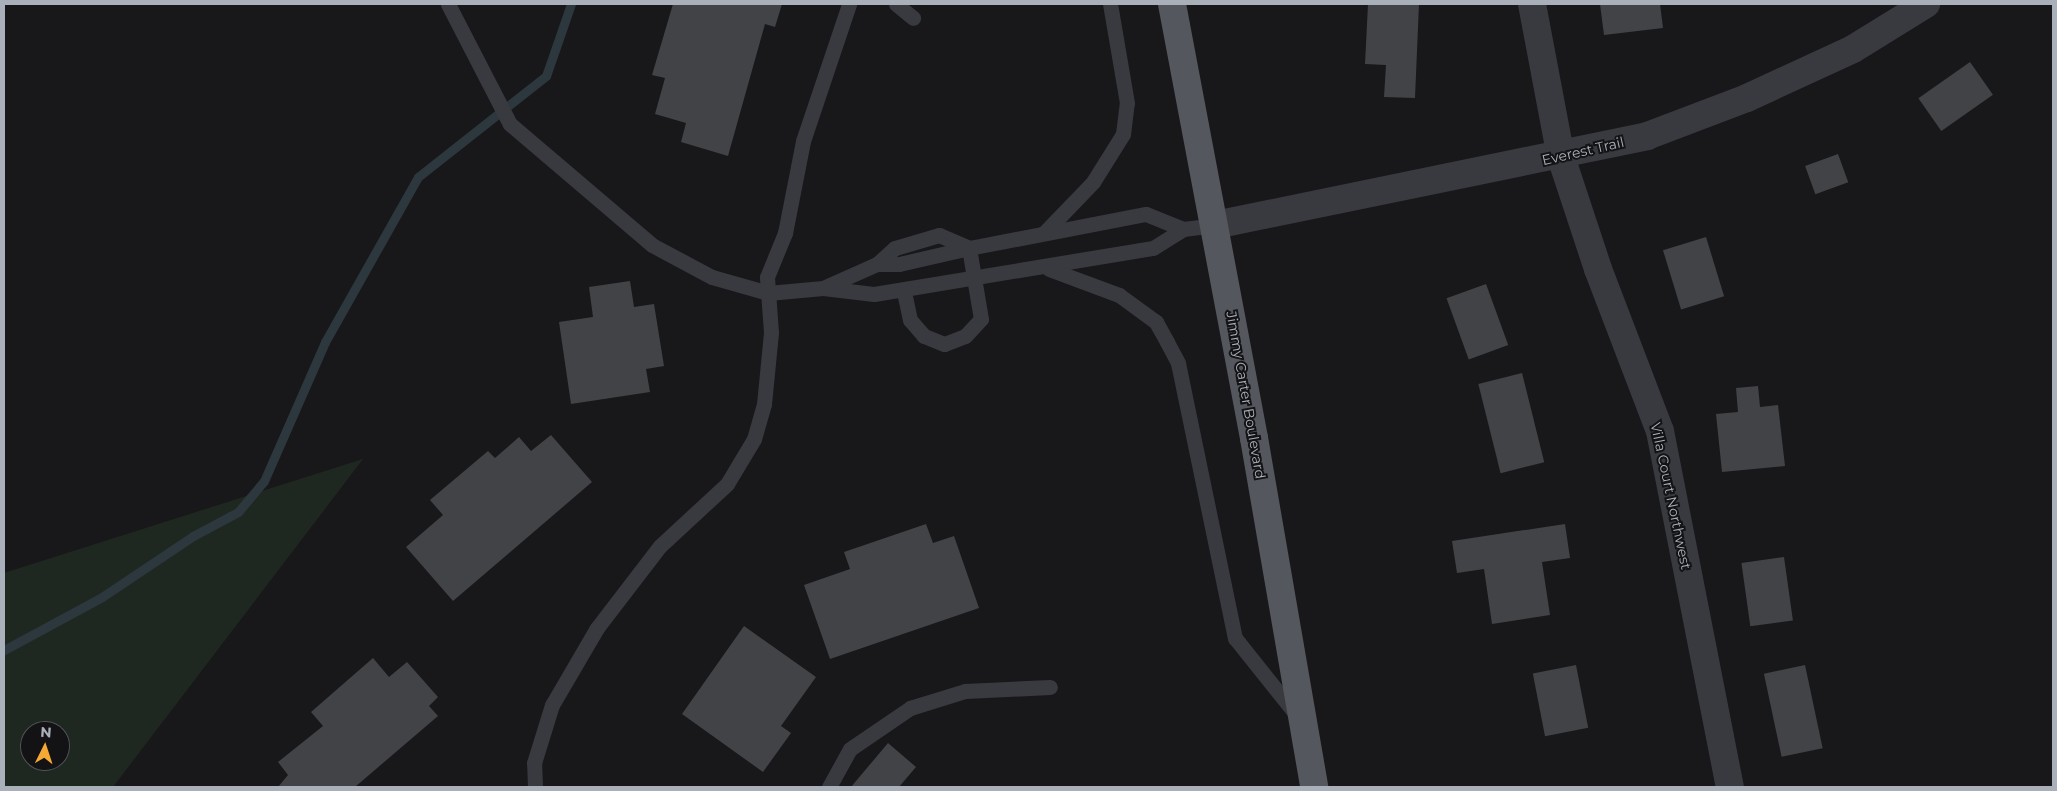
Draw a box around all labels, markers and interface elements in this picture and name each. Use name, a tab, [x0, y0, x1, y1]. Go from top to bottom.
street label: Everest Trail	[1540, 133, 1626, 169]
street label: Jimmy Carter Boulevard	[1223, 310, 1269, 480]
street label: Villa Court Northwest	[1647, 421, 1695, 571]
north arrow	[20, 721, 70, 771]
text: N	[40, 723, 52, 741]

